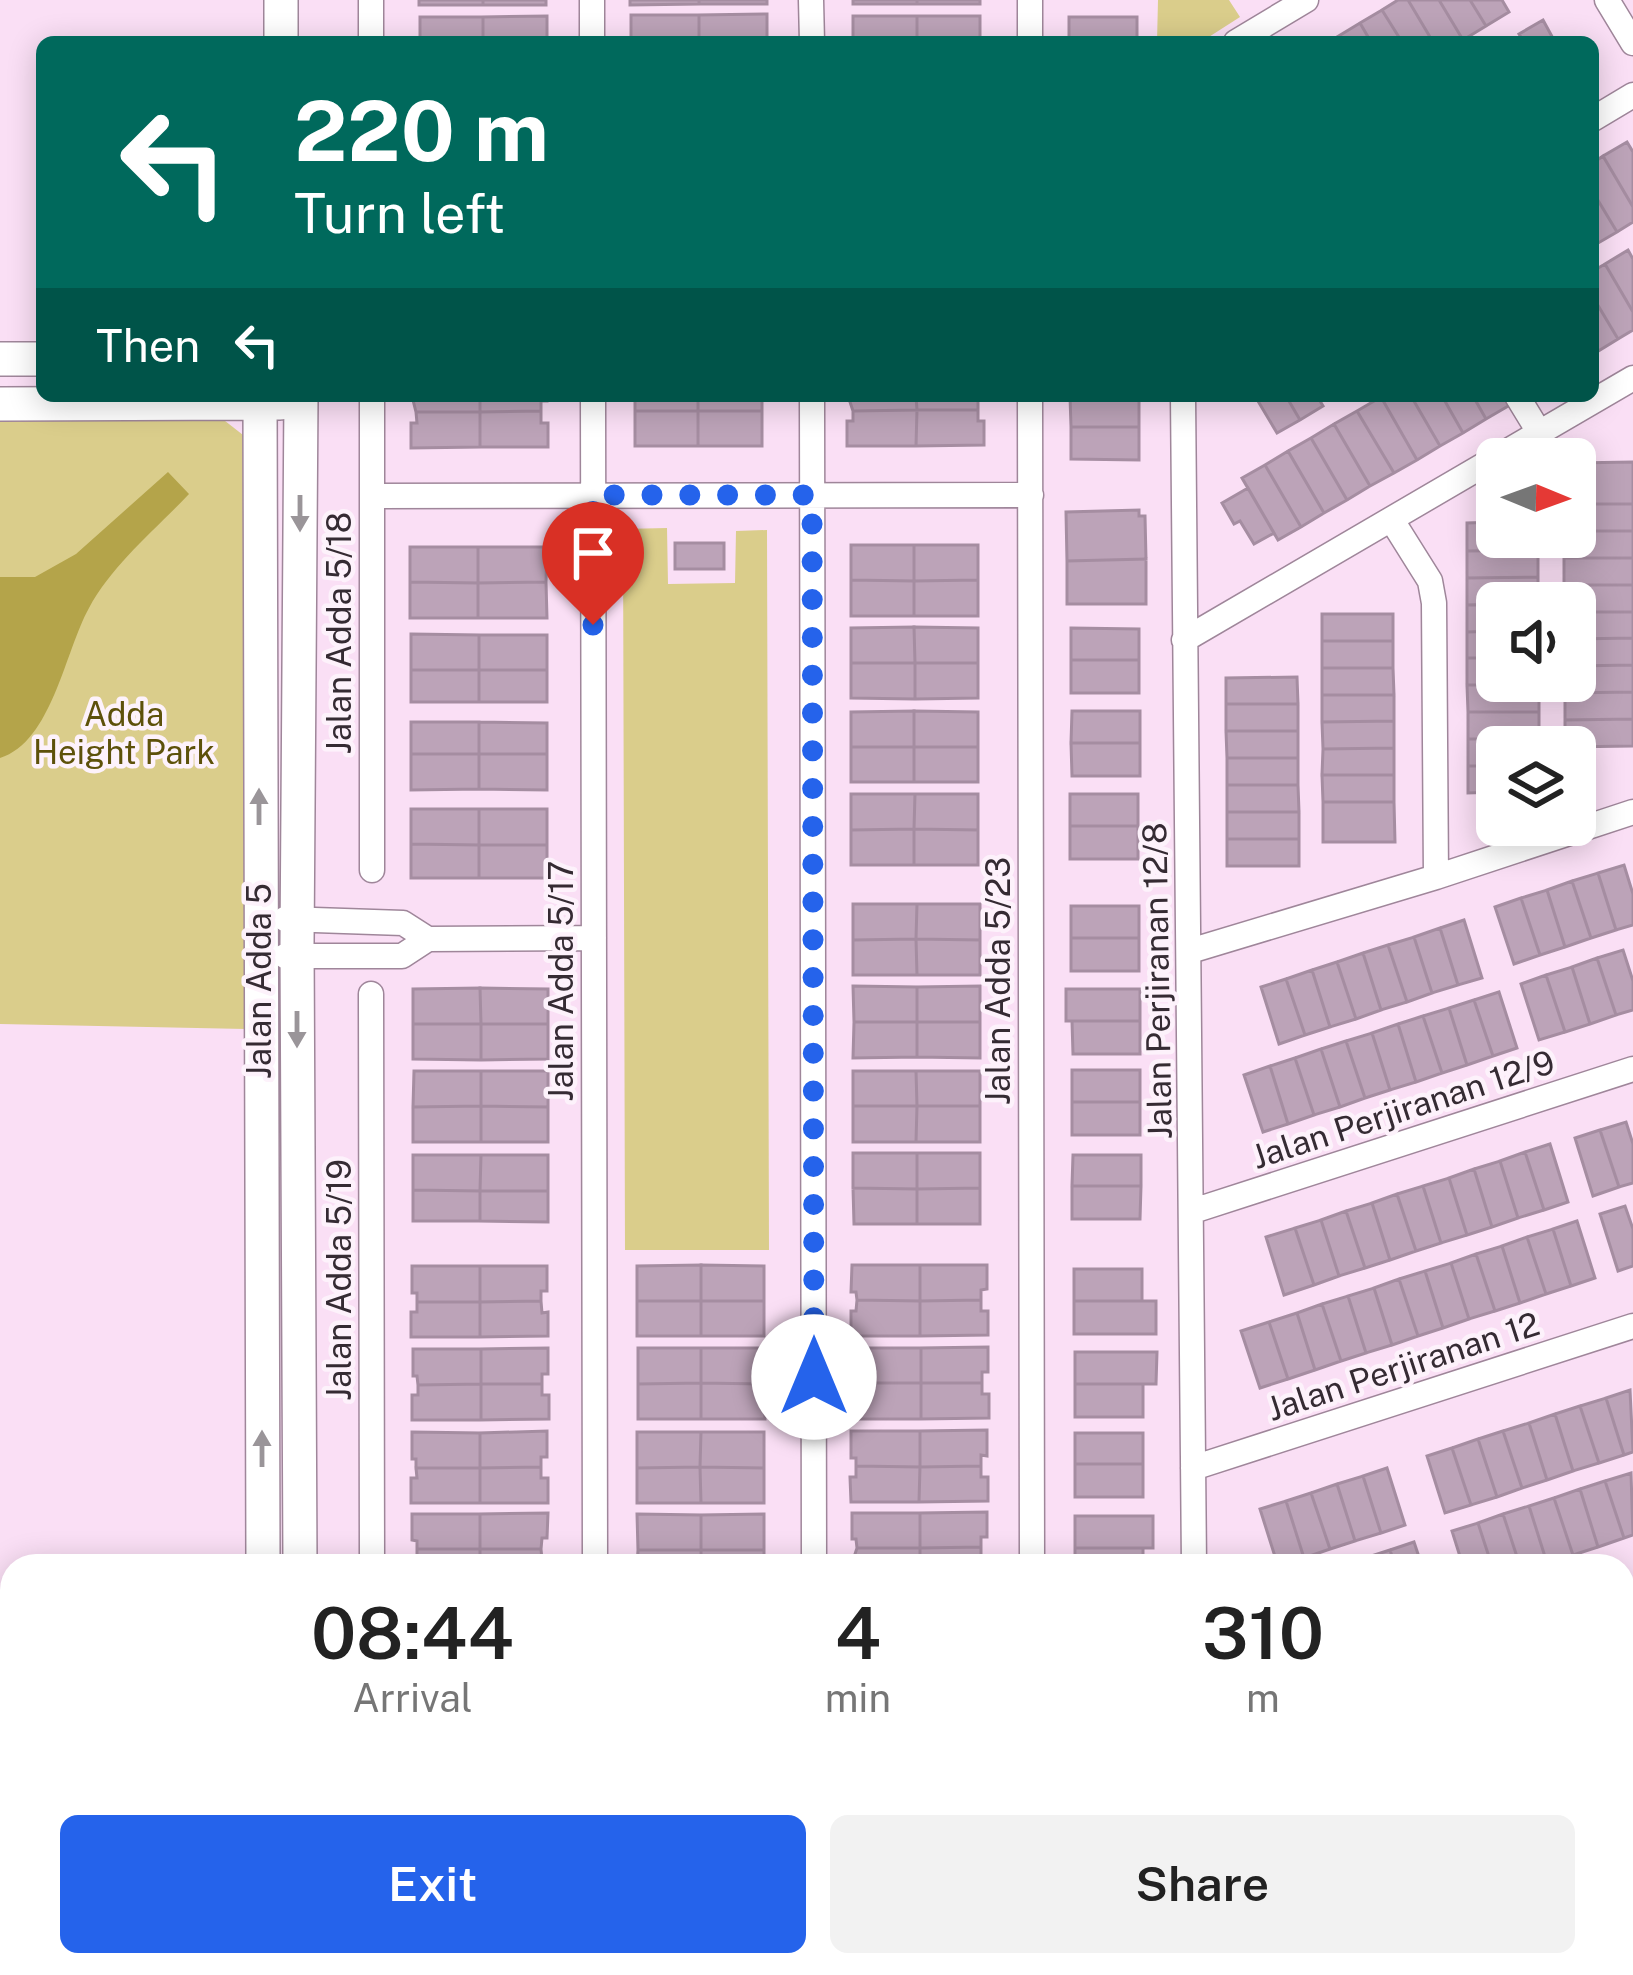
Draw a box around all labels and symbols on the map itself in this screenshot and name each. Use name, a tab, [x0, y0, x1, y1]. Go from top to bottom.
north arrow	[1476, 438, 1596, 558]
one-way arrow	[290, 495, 310, 533]
pin	[542, 502, 644, 625]
street label: Jalan Adda 5/18	[320, 512, 358, 754]
park label: Adda Height Park	[33, 695, 215, 771]
one-way arrow	[249, 787, 269, 825]
street label: Jalan Perjiranan 12/8	[1135, 822, 1179, 1140]
street label: Jalan Adda 5/23	[979, 857, 1017, 1105]
street label: Jalan Adda 5/17	[542, 861, 580, 1101]
street label: Jalan Adda 5	[240, 883, 278, 1079]
one-way arrow	[287, 1011, 307, 1049]
street label: Jalan Perjiranan 12/9	[1247, 1042, 1559, 1176]
street label: Jalan Adda 5/19	[320, 1159, 358, 1401]
street label: Jalan Perjiranan 12	[1262, 1304, 1544, 1428]
position arrow	[751, 1314, 877, 1440]
one-way arrow	[252, 1429, 272, 1467]

